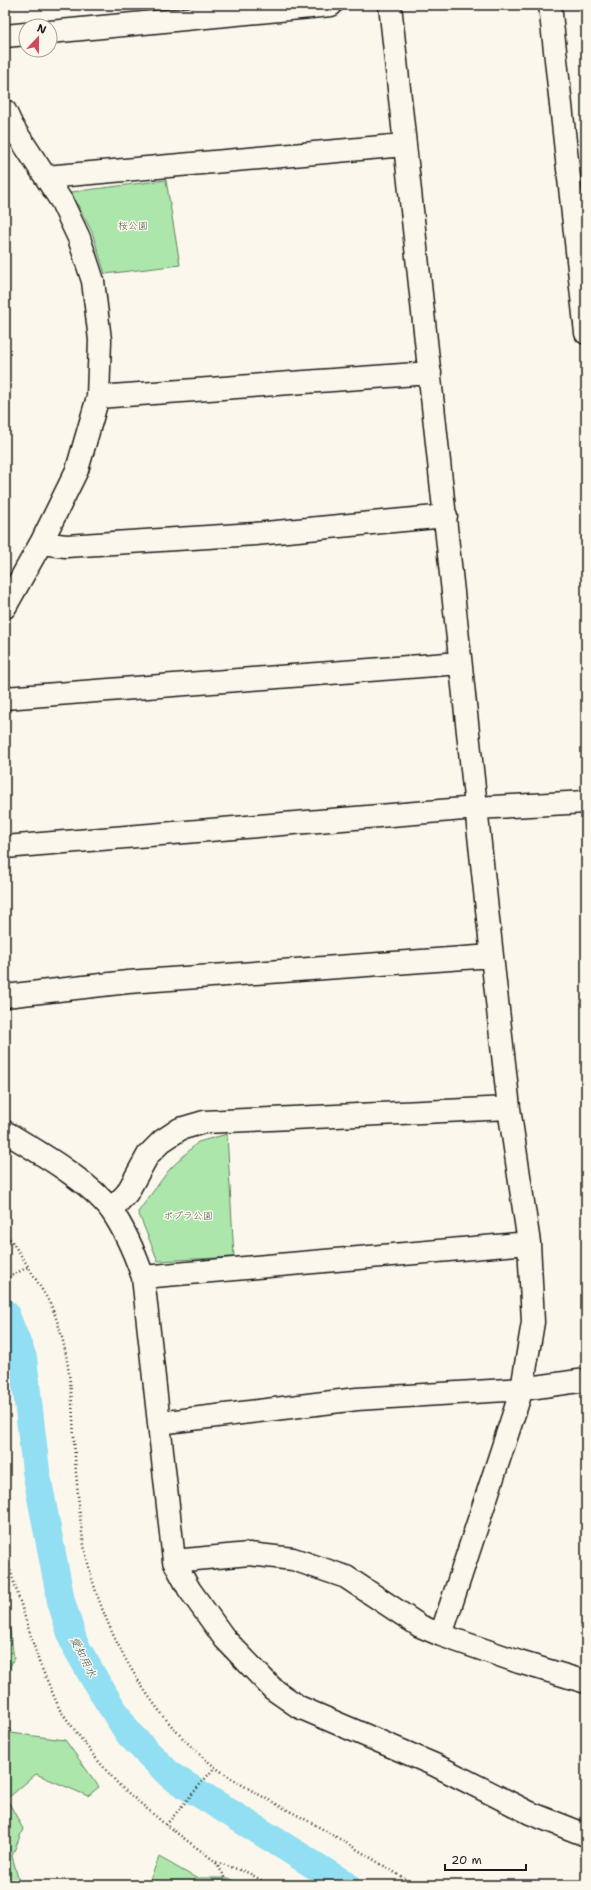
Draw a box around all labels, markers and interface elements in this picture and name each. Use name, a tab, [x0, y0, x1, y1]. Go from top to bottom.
north arrow	[18, 18, 58, 58]
text: N	[35, 21, 49, 38]
park label: 桜公園	[118, 219, 148, 232]
park label: ポプラ公園	[163, 1209, 213, 1222]
water label: 愛知用水	[66, 1634, 100, 1680]
scale bar	[445, 1846, 526, 1872]
text: 20 m	[451, 1852, 482, 1868]

